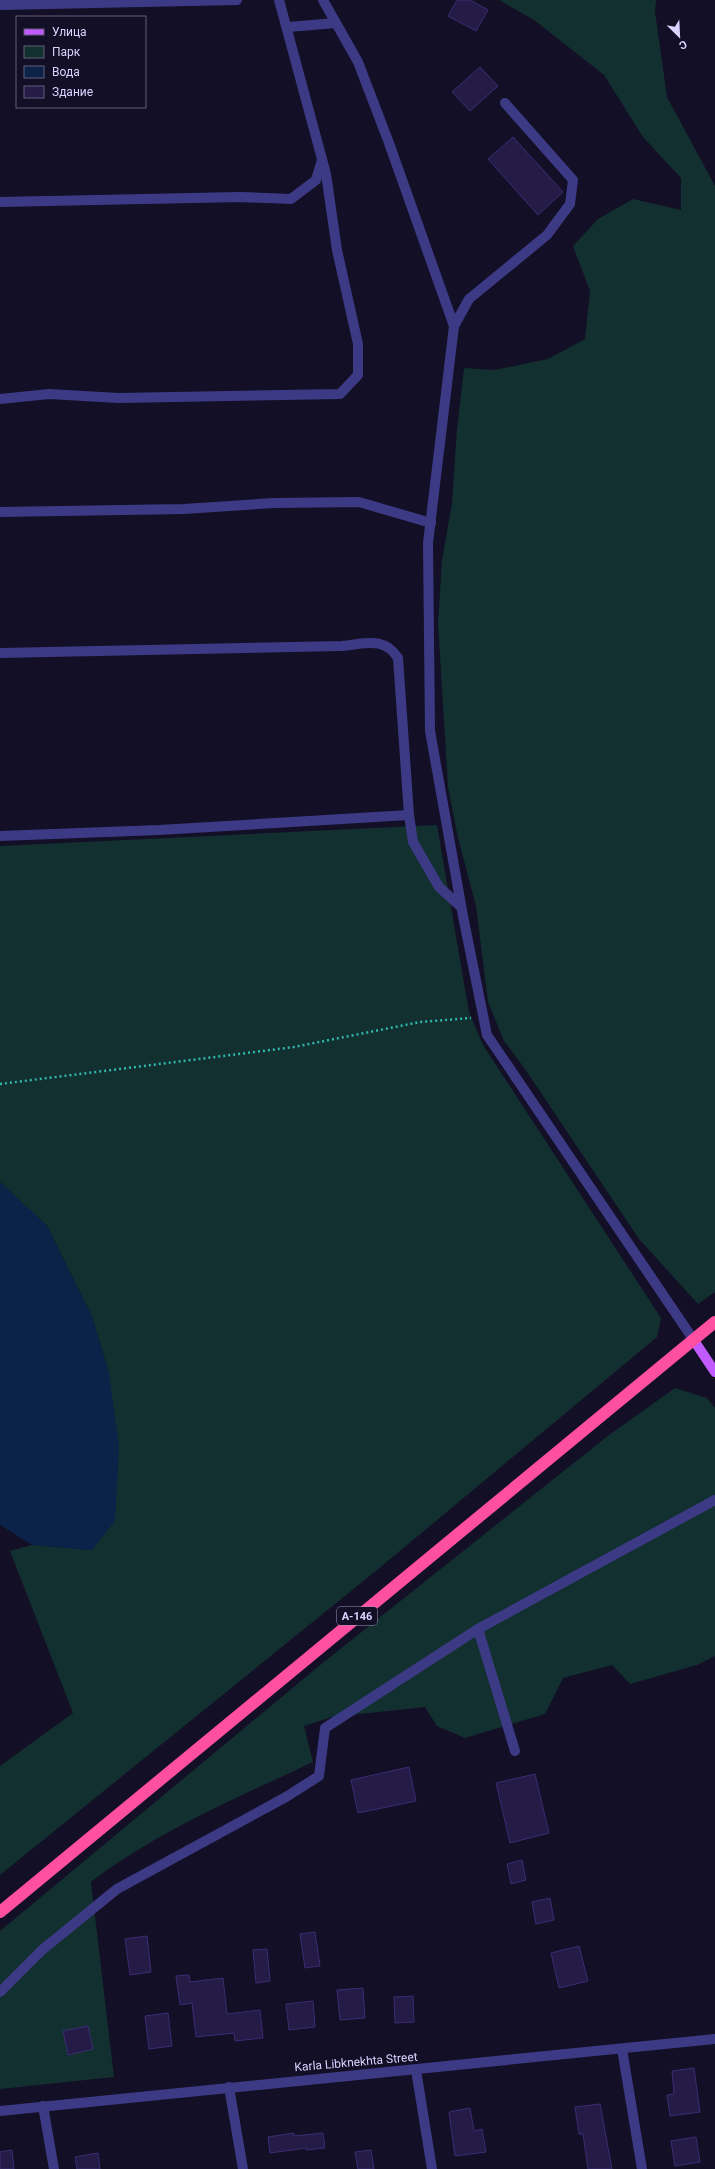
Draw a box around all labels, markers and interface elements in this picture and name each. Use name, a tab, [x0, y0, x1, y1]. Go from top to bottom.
legend	[16, 16, 146, 108]
north arrow	[659, 16, 699, 56]
text: Улица	[52, 25, 87, 39]
text: С	[677, 37, 689, 52]
text: Парк	[52, 45, 81, 59]
text: Вода	[52, 65, 80, 79]
text: Здание	[52, 85, 93, 99]
road number: А-146	[337, 1607, 377, 1625]
street label: Karla Libknekhta Street	[294, 2050, 418, 2074]

